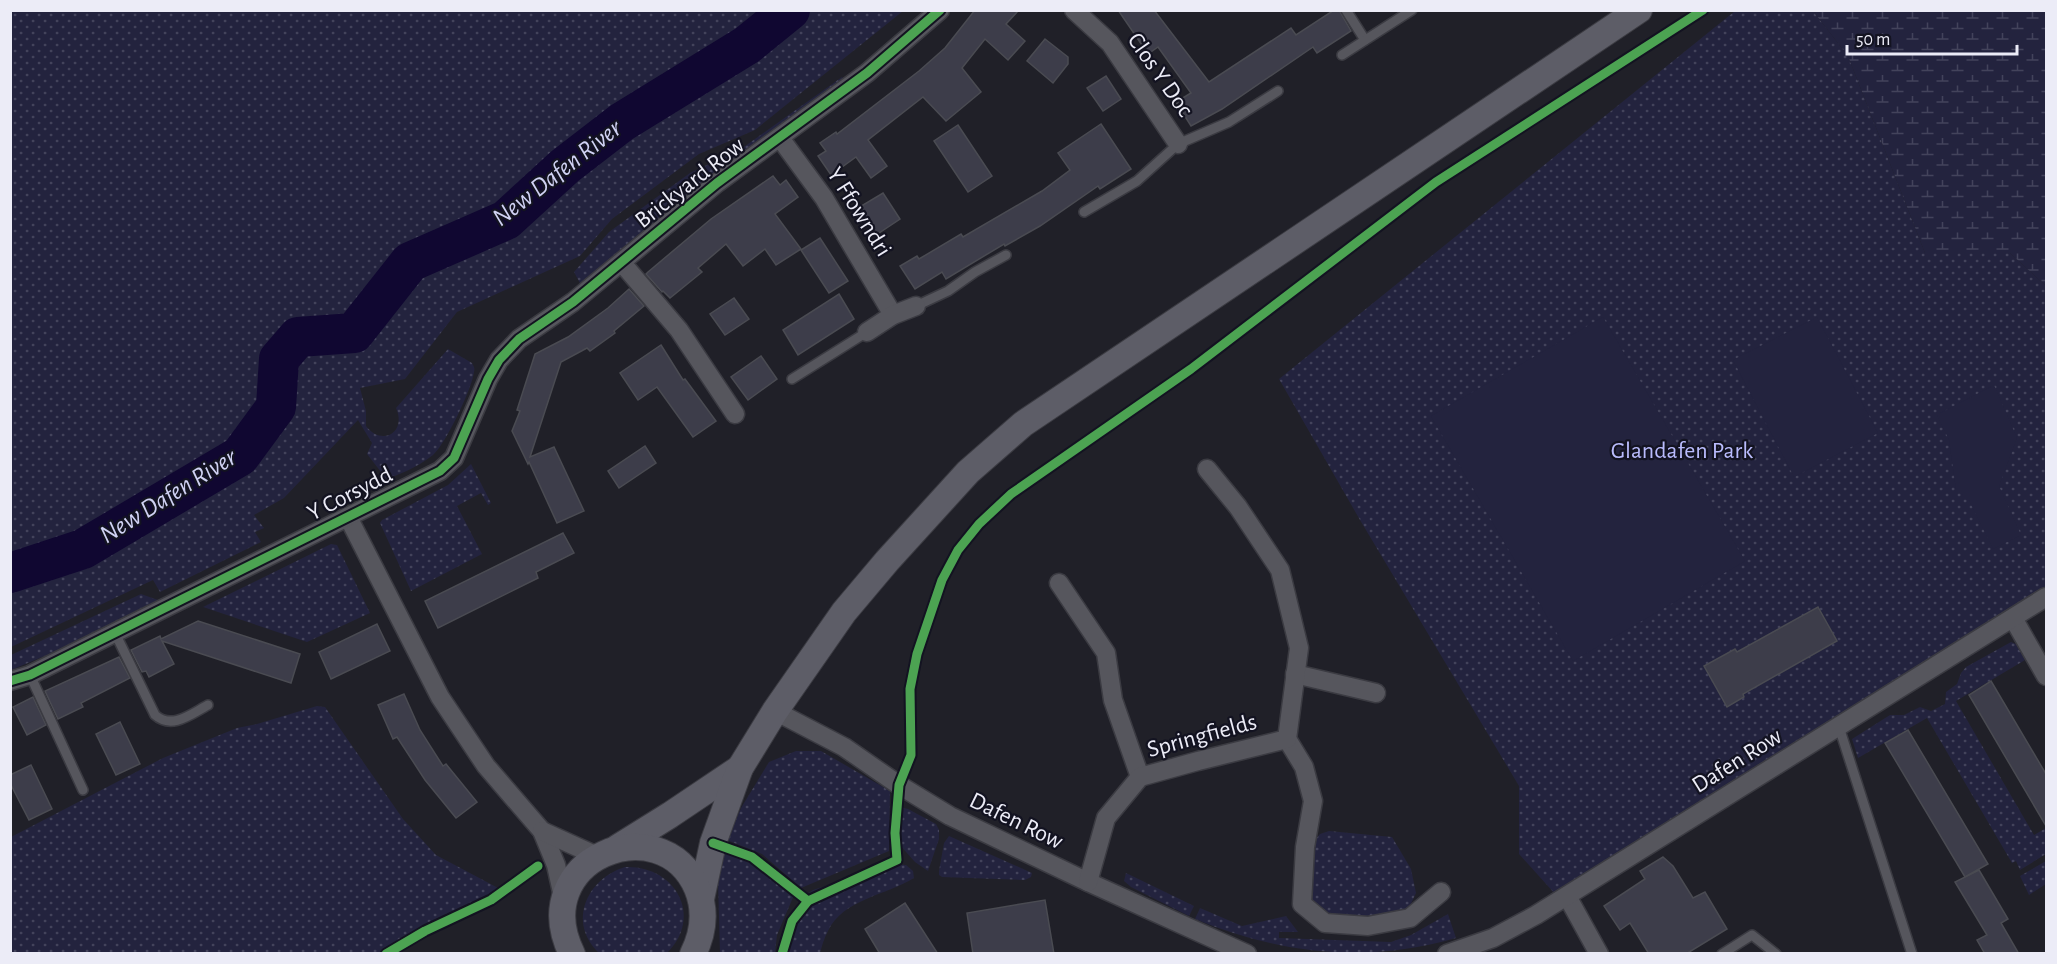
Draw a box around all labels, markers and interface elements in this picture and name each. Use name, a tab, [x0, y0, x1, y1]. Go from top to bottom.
scale bar	[1847, 18, 2016, 56]
street label: Clos Y Doc	[1123, 29, 1197, 121]
text: 50 m	[1856, 31, 1890, 49]
water label: New Dafen River	[488, 114, 628, 231]
street label: Brickyard Row	[631, 133, 749, 233]
street label: Y Ffowndri	[822, 163, 896, 261]
park label: Glandafen Park	[1611, 439, 1753, 463]
water label: New Dafen River	[95, 443, 242, 548]
street label: Y Corsydd	[304, 463, 396, 525]
street label: Springfields	[1145, 710, 1259, 762]
street label: Dafen Row	[1688, 724, 1786, 798]
street label: Dafen Row	[965, 788, 1067, 854]

